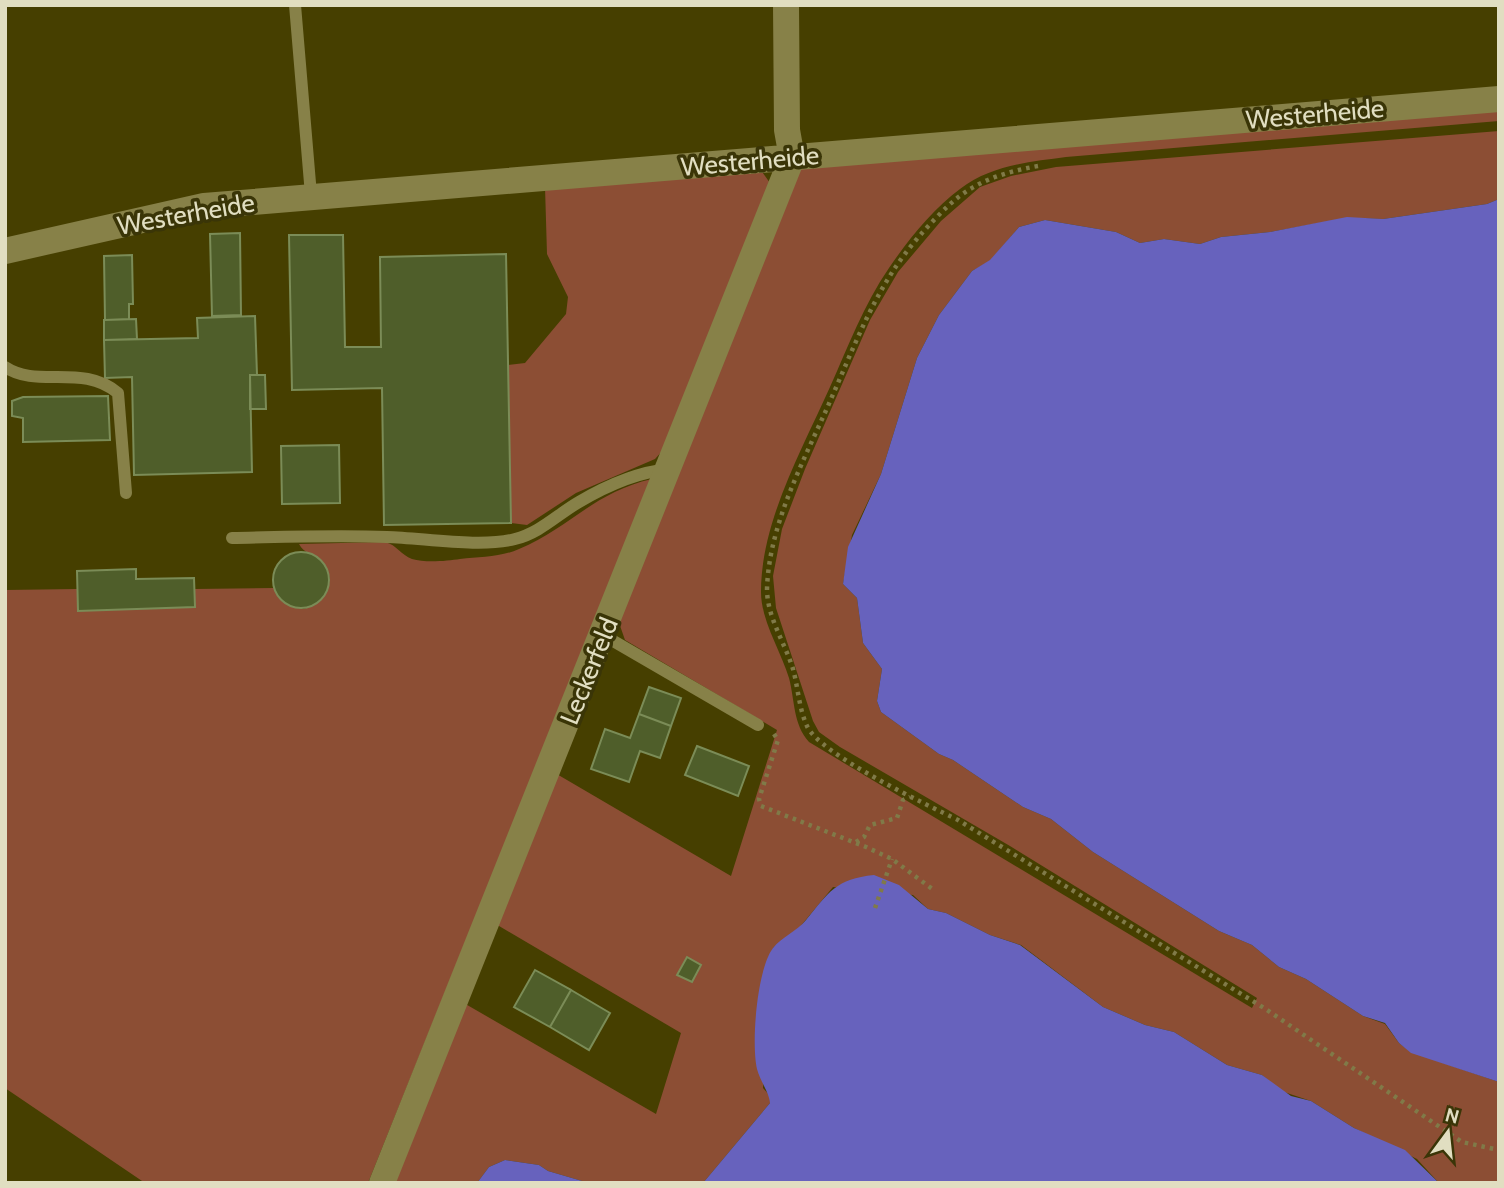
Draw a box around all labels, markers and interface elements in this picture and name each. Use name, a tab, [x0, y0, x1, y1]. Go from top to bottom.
street label: Westerheide	[1245, 92, 1385, 136]
street label: Westerheide	[680, 139, 820, 183]
street label: Westerheide	[115, 186, 257, 242]
street label: Leckerfeld	[553, 613, 625, 729]
north arrow	[1413, 1097, 1483, 1167]
text: N	[1443, 1103, 1462, 1129]

